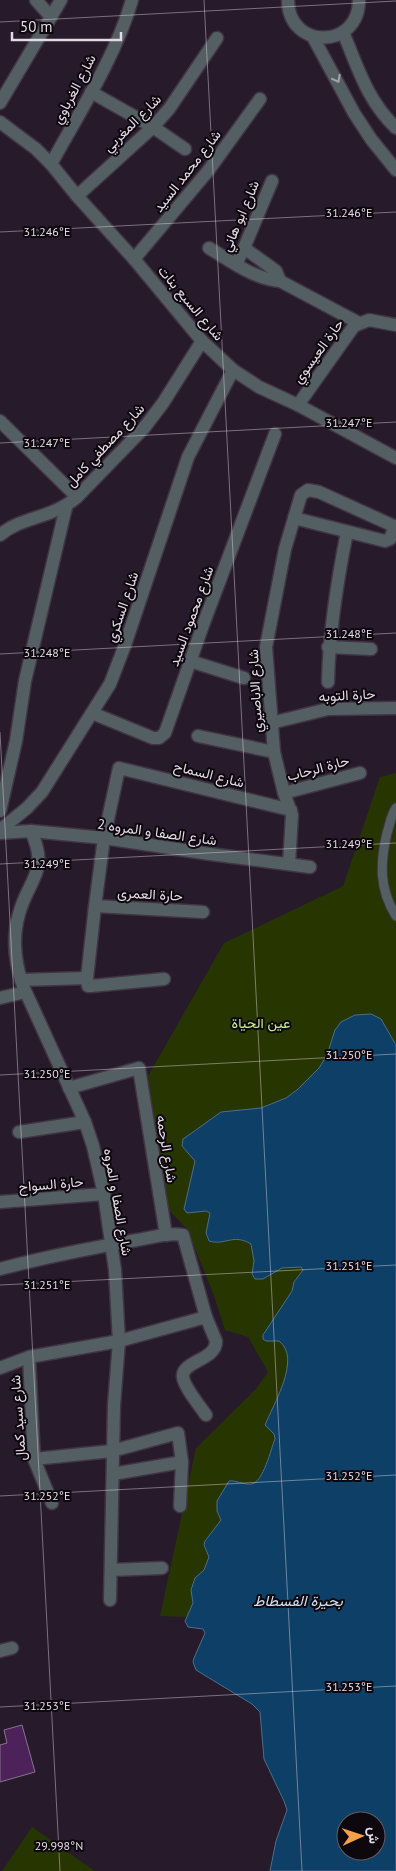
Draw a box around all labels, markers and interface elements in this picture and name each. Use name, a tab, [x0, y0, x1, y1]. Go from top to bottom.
scale bar	[12, 10, 121, 42]
text: 50 m	[20, 17, 53, 36]
street label: شارع الغرباوي	[48, 51, 102, 128]
one-way arrow	[331, 74, 341, 83]
street label: شارع المغربي	[99, 90, 167, 158]
street label: شارع محمد السيد	[149, 126, 226, 217]
street label: شارع ابو هاني	[217, 178, 266, 256]
text: 31.246°E	[326, 205, 372, 220]
text: 31.246°E	[24, 224, 70, 239]
street label: شارع السبع بنات	[153, 262, 228, 346]
street label: حارة العيسوي	[289, 315, 350, 389]
street label: شارع مصطفي كامل	[62, 400, 150, 492]
text: 31.247°E	[326, 415, 372, 430]
text: 31.247°E	[24, 435, 70, 450]
street label: شارع محمود السيد	[165, 563, 219, 669]
street label: شارع السكري	[102, 569, 145, 646]
text: 31.248°E	[326, 626, 372, 641]
text: 31.248°E	[24, 645, 70, 660]
street label: شارع الاباصيري	[244, 649, 269, 733]
street label: حارة التوبه	[318, 685, 376, 705]
street label: حارة الرحاب	[285, 751, 351, 785]
street label: شارع السماح	[171, 757, 246, 793]
street label: شارع الصفا و المروه 2	[96, 815, 218, 851]
text: 31.249°E	[326, 836, 372, 851]
text: 31.249°E	[24, 856, 70, 871]
street label: حارة العمرى	[117, 883, 183, 905]
park label: عين الحياة	[232, 1014, 290, 1032]
text: 31.250°E	[326, 1047, 372, 1062]
text: 31.250°E	[24, 1066, 70, 1081]
street label: شارع الرحمه	[151, 1114, 181, 1184]
street label: شارع الصفا و المروه	[98, 1147, 136, 1257]
street label: حارة السواح	[18, 1172, 84, 1198]
text: 31.251°E	[326, 1258, 372, 1273]
text: 31.251°E	[24, 1277, 70, 1292]
street label: شارع سيد كمال	[6, 1374, 32, 1462]
text: 31.252°E	[326, 1468, 372, 1483]
text: 31.252°E	[24, 1488, 70, 1503]
water label: بحيرة الفسطاط	[253, 1591, 343, 1610]
text: 31.253°E	[326, 1679, 372, 1694]
text: 31.253°E	[24, 1698, 70, 1713]
north arrow	[336, 1811, 386, 1861]
text: ش	[365, 1826, 383, 1844]
text: 29.998°N	[35, 1838, 83, 1853]

